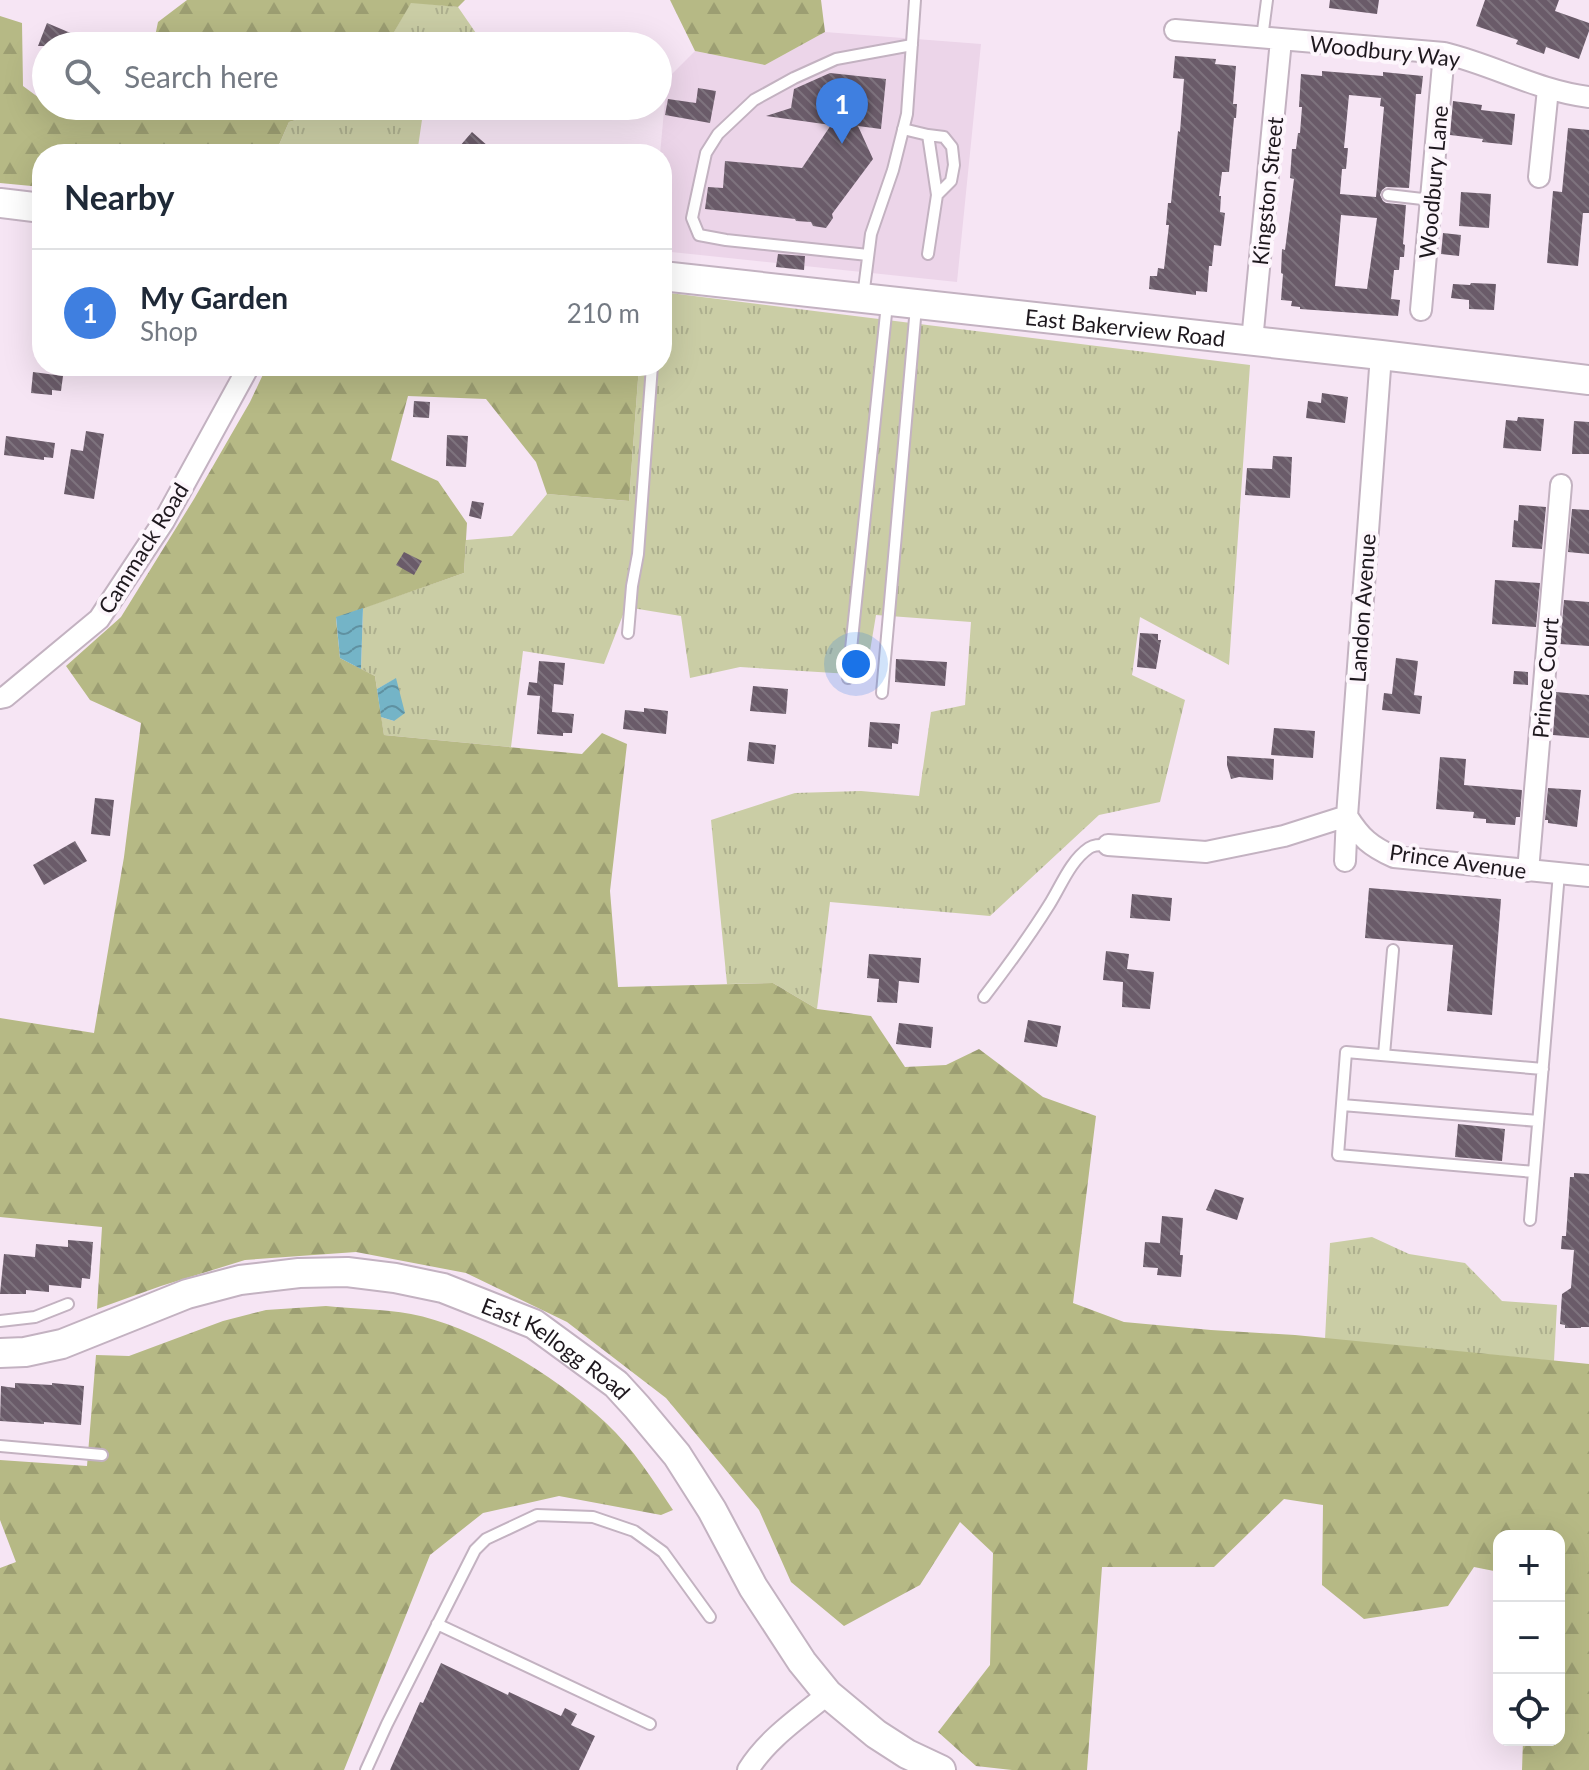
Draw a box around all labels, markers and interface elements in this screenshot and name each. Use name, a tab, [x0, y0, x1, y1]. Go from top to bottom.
street label: Woodbury Way	[1308, 30, 1462, 72]
search box	[32, 32, 672, 120]
icon: search	[60, 54, 104, 98]
text: Search here	[124, 58, 279, 94]
pin: 1	[816, 78, 868, 144]
street label: Woodbury Lane	[1413, 104, 1453, 260]
street label: Kingston Street	[1246, 115, 1288, 267]
text: Nearby	[64, 176, 175, 217]
text: My Garden	[140, 279, 288, 315]
text: 1	[82, 297, 98, 329]
text: 210 m	[567, 297, 640, 329]
street label: East Bakerview Road	[1024, 302, 1227, 351]
text: Shop	[140, 315, 198, 347]
street label: Cammack Road	[92, 478, 194, 618]
street label: Landon Avenue	[1343, 533, 1381, 683]
street label: Prince Court	[1526, 616, 1564, 740]
your location	[836, 644, 876, 684]
street label: Prince Avenue	[1388, 838, 1528, 884]
street label: East Kellogg Road	[478, 1291, 636, 1405]
map controls	[1493, 1530, 1565, 1746]
button: +	[1493, 1530, 1565, 1602]
button: −	[1493, 1602, 1565, 1674]
button: locate	[1493, 1674, 1565, 1746]

